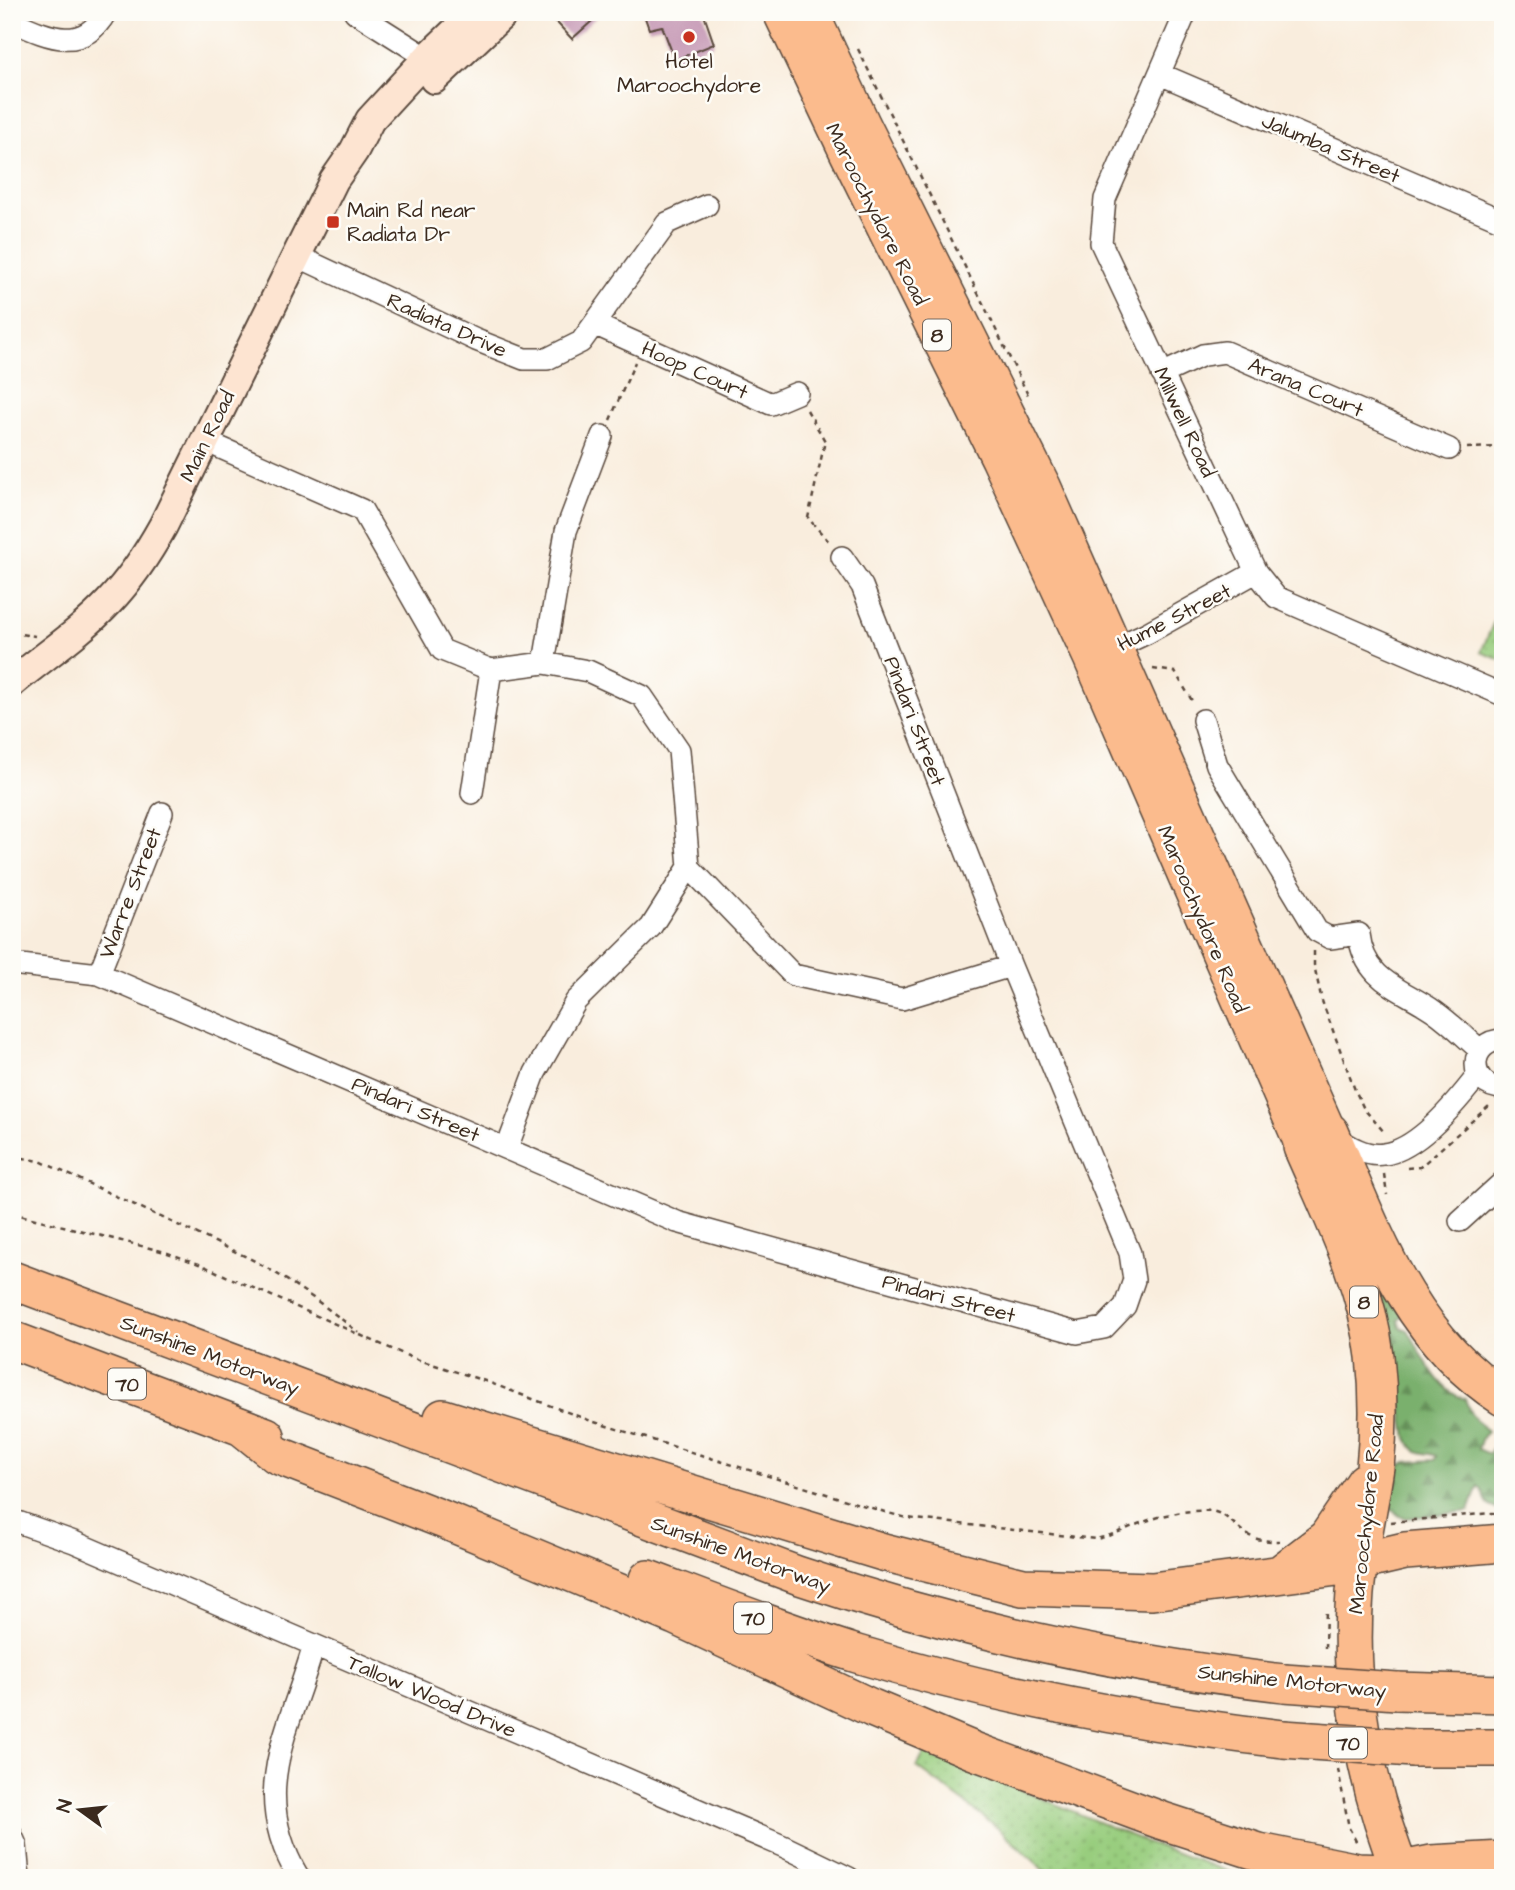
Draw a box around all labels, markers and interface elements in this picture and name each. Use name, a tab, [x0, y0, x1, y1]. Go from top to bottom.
marker: Hotel Maroochydore	[681, 29, 697, 45]
place label: Hotel Maroochydore	[617, 47, 761, 102]
street label: Jalumba Street	[1257, 106, 1405, 191]
street label: Maroochydore Road	[816, 118, 935, 311]
place label: Main Rd near Radiata Dr	[347, 196, 476, 249]
marker: Main Rd near Radiata Dr	[325, 214, 341, 230]
street label: Radiata Drive	[382, 286, 511, 365]
road number: 8	[923, 320, 951, 350]
street label: Hoop Court	[636, 334, 753, 408]
street label: Arana Court	[1244, 350, 1368, 425]
street label: Millwell Road	[1146, 362, 1223, 482]
street label: Main Road	[173, 385, 242, 487]
street label: Hume Street	[1112, 576, 1237, 659]
street label: Pindari Street	[877, 652, 953, 791]
street label: Maroochydore Road	[1148, 821, 1255, 1018]
street label: Warre Street	[92, 823, 169, 963]
street label: Pindari Street	[347, 1069, 485, 1150]
street label: Pindari Street	[879, 1267, 1019, 1330]
road number: 8	[1350, 1286, 1378, 1318]
street label: Sunshine Motorway	[116, 1308, 304, 1405]
road number: 70	[108, 1368, 146, 1400]
street label: Maroochydore Road	[1342, 1413, 1393, 1616]
street label: Sunshine Motorway	[646, 1508, 835, 1603]
road number: 70	[734, 1602, 772, 1634]
street label: Tallow Wood Drive	[343, 1648, 521, 1745]
street label: Sunshine Motorway	[1196, 1657, 1388, 1708]
road number: 70	[1329, 1728, 1367, 1758]
north arrow	[46, 1774, 116, 1844]
text: N	[50, 1797, 80, 1815]

